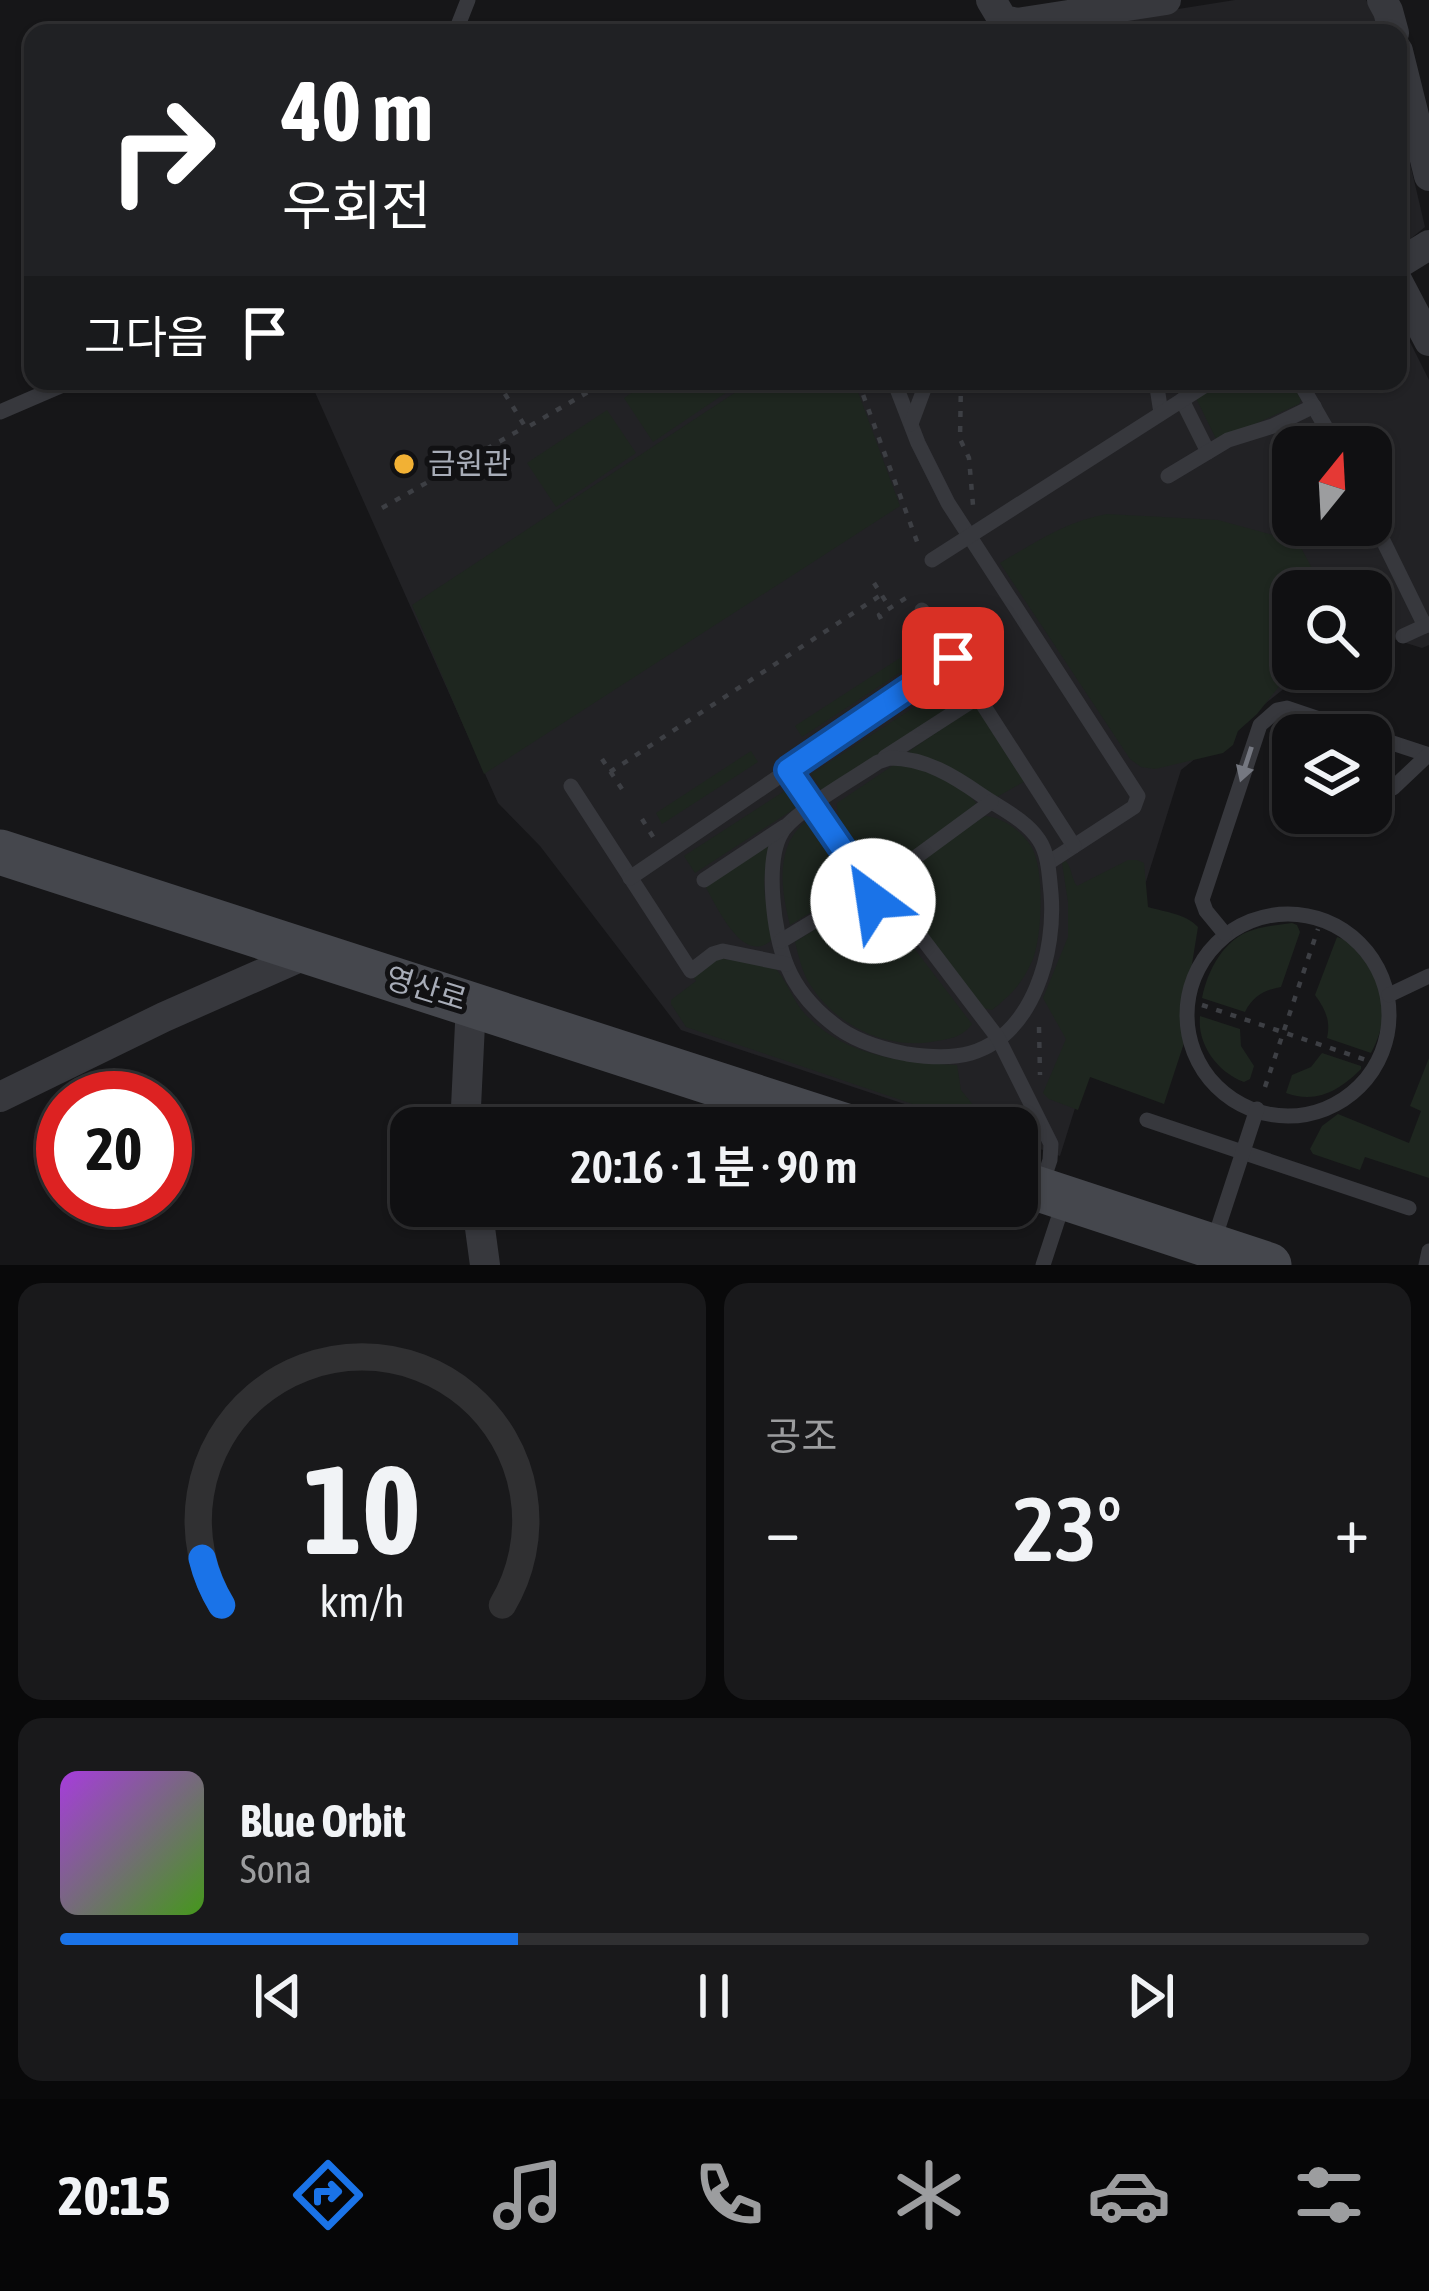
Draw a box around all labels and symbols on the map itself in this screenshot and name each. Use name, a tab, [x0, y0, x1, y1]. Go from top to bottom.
north arrow	[1272, 426, 1392, 546]
place label: 금원관	[428, 446, 511, 480]
marker: 금원관	[391, 451, 417, 477]
pin	[902, 607, 1004, 709]
one-way arrow	[1235, 746, 1254, 783]
position arrow	[810, 838, 936, 964]
street label: 영산로	[382, 960, 471, 1016]
speed limit sign: 20	[36, 1071, 192, 1227]

